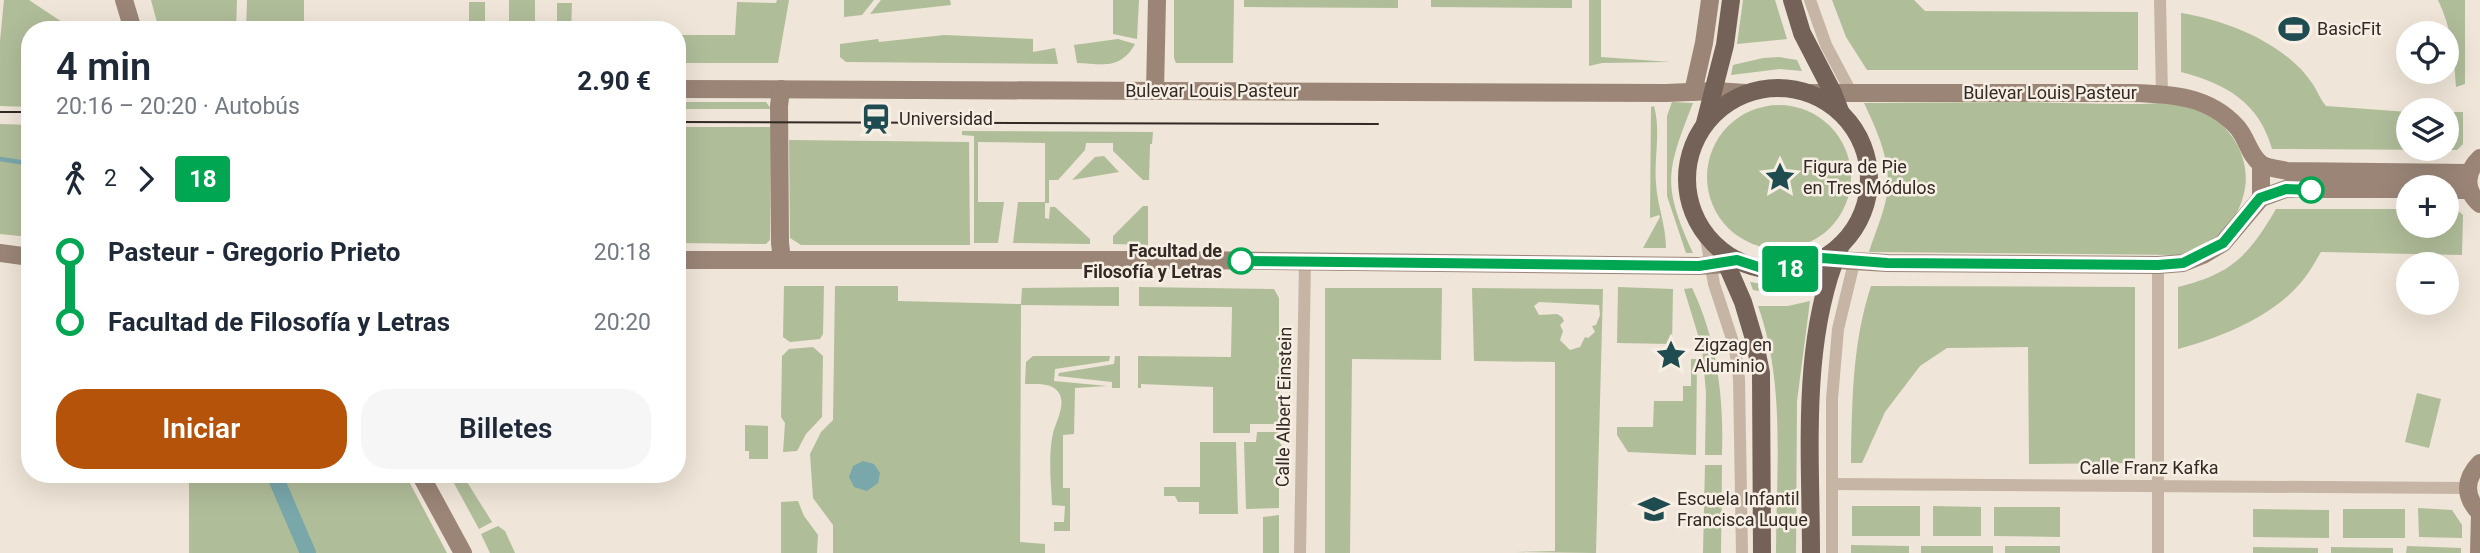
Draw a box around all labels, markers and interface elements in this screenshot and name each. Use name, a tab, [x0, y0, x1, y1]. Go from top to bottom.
sports icon: BasicFit	[2277, 12, 2311, 46]
place label: BasicFit	[2317, 18, 2381, 39]
map controls	[2396, 21, 2459, 315]
button: locate	[2396, 21, 2459, 84]
text: 4 min	[56, 45, 151, 89]
text: 2.90 €	[577, 66, 651, 96]
street label: Bulevar Louis Pasteur	[1125, 80, 1299, 101]
street label: Bulevar Louis Pasteur	[1963, 82, 2137, 103]
text: 20:16 – 20:20 · Autobús	[56, 93, 300, 120]
button: layers	[2396, 98, 2459, 161]
station icon: Universidad	[859, 102, 893, 136]
place label: Universidad	[899, 108, 993, 129]
place label: Figura de Pie en Tres Módulos	[1803, 156, 1936, 198]
icon: walk	[56, 160, 94, 198]
icon: forward	[127, 160, 165, 198]
place icon: Figura de Pie en Tres Módulos	[1763, 160, 1797, 194]
text: 2	[104, 165, 117, 192]
text: 18	[189, 165, 216, 193]
button: +	[2396, 175, 2459, 238]
unlabelled marker	[2298, 177, 2324, 203]
text: Pasteur - Gregorio Prieto	[108, 237, 400, 267]
text: 20:18	[594, 239, 651, 266]
place label: Facultad de Filosofía y Letras	[1083, 240, 1222, 282]
line badge: 18	[1758, 246, 1822, 292]
marker: Facultad de Filosofía y Letras	[1228, 248, 1254, 274]
button: −	[2396, 252, 2459, 315]
text: 18	[1776, 255, 1804, 283]
text: Facultad de Filosofía y Letras	[108, 307, 450, 337]
text: 20:20	[594, 309, 651, 336]
street label: Calle Albert Einstein	[1272, 327, 1295, 487]
place label: Zigzag en Aluminio	[1694, 334, 1772, 376]
place icon: Zigzag en Aluminio	[1654, 338, 1688, 372]
button: Iniciar	[56, 389, 347, 469]
button: Billetes	[361, 389, 651, 469]
street label: Calle Franz Kafka	[2079, 457, 2219, 478]
place label: Escuela Infantil Francisca Luque	[1677, 488, 1808, 530]
school or university icon: Escuela Infantil Francisca Luque	[1637, 492, 1671, 526]

